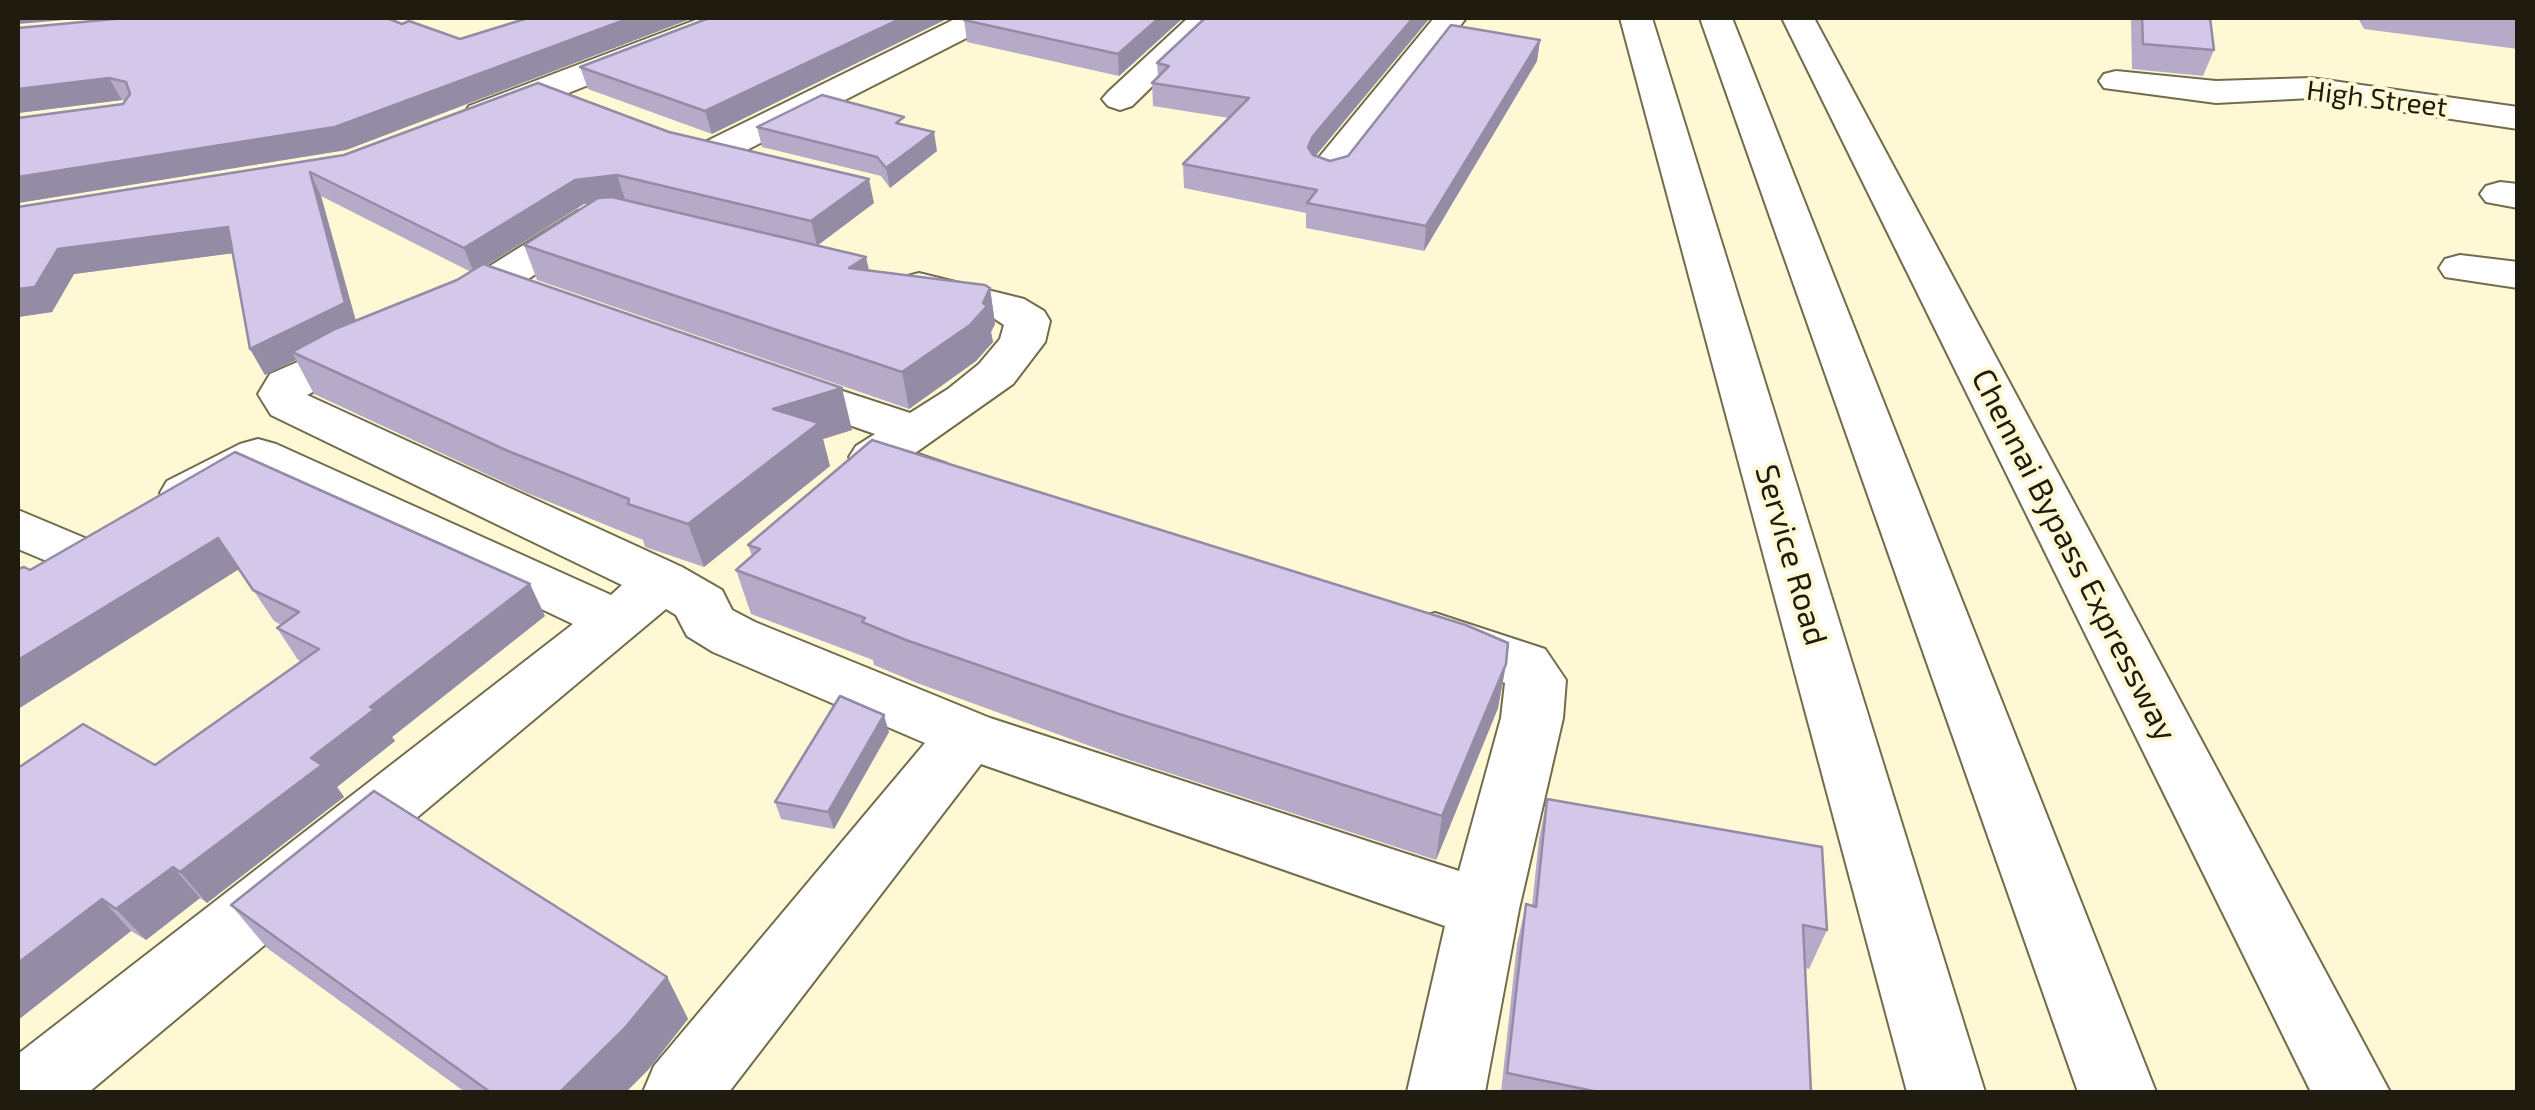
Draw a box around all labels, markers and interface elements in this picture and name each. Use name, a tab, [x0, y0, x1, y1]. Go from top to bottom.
street label: High Street	[2305, 74, 2449, 124]
street label: Chennai Bypass Expressway	[1963, 362, 2185, 748]
street label: Service Road	[1747, 460, 1835, 650]

